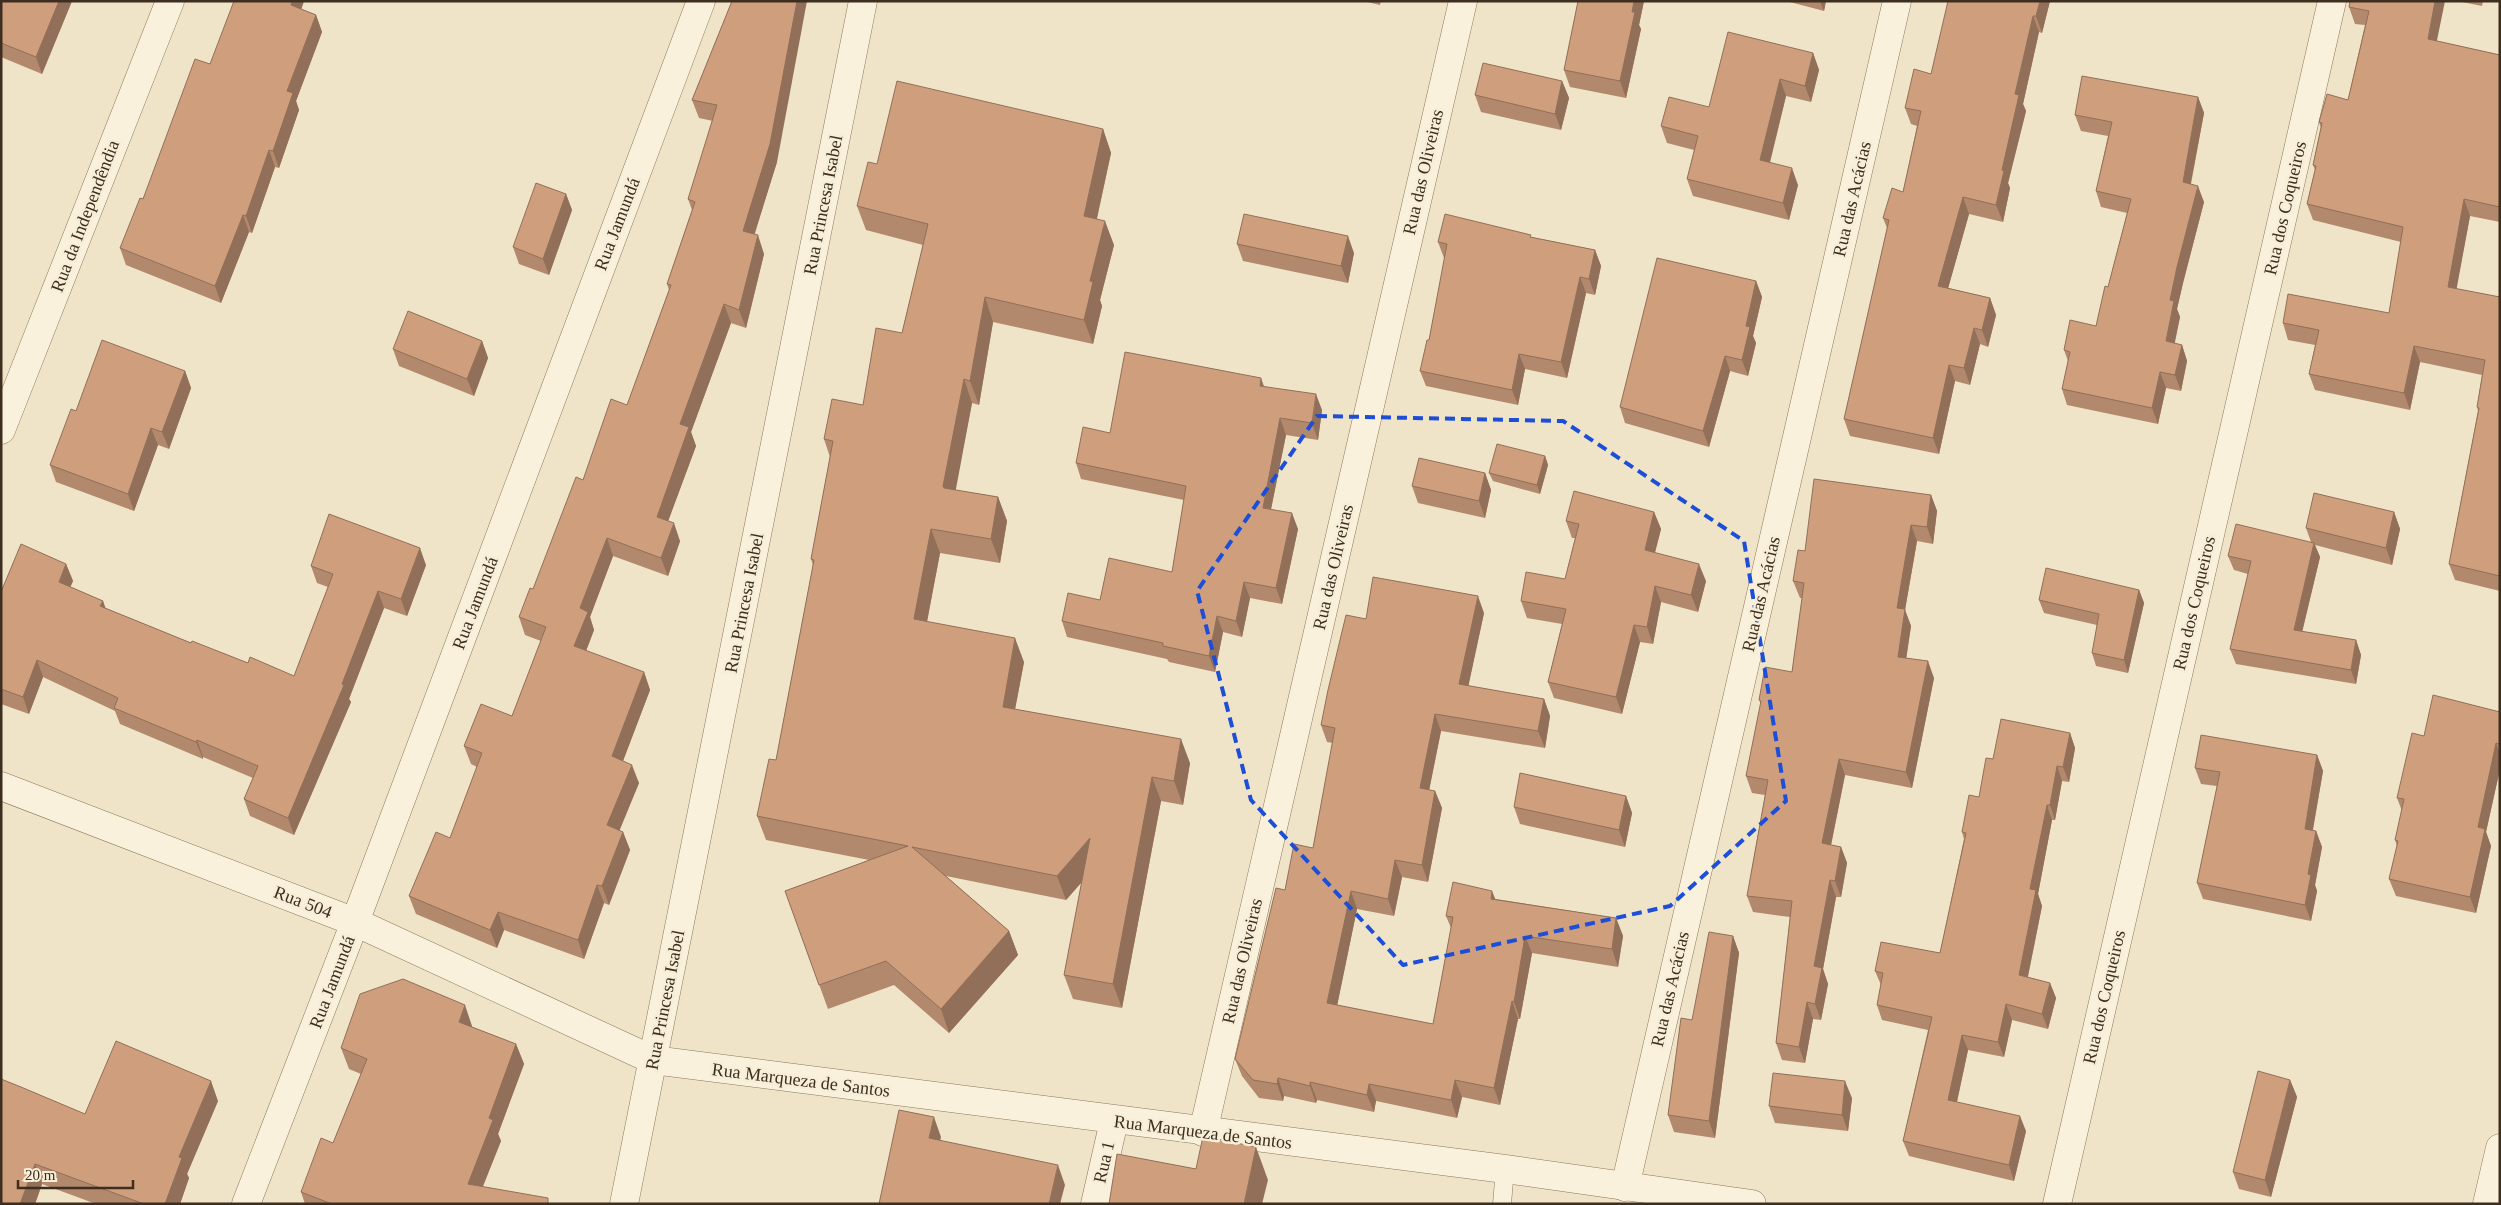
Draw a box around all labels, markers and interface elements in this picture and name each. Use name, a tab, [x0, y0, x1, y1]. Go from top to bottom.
street label: Rua das Oliveiras	[1399, 107, 1447, 237]
street label: Rua Princesa Isabel	[800, 133, 846, 277]
street label: Rua da Independêndia	[47, 137, 123, 295]
street label: Rua das Acácias	[1829, 139, 1875, 259]
street label: Rua dos Coqueiros	[2260, 139, 2310, 277]
street label: Rua Jamundá	[590, 175, 644, 273]
street label: Rua das Oliveiras	[1309, 502, 1357, 632]
street label: Rua Princesa Isabel	[721, 531, 767, 675]
street label: Rua das Acácias	[1738, 534, 1784, 654]
street label: Rua dos Coqueiros	[2169, 534, 2219, 672]
street label: Rua Jamundá	[448, 554, 502, 652]
street label: Rua 504	[271, 882, 335, 922]
street label: Rua das Oliveiras	[1218, 896, 1266, 1026]
street label: Rua Princesa Isabel	[642, 928, 688, 1072]
street label: Rua dos Coqueiros	[2079, 928, 2129, 1066]
street label: Rua das Acácias	[1647, 929, 1693, 1049]
street label: Rua Jamundá	[305, 933, 359, 1031]
street label: Rua Marqueza de Santos	[711, 1059, 891, 1101]
street label: Rua Marqueza de Santos	[1113, 1111, 1293, 1153]
street label: Rua 1	[1089, 1139, 1119, 1185]
scale bar	[18, 1158, 132, 1190]
text: 20 m	[25, 1167, 56, 1183]

